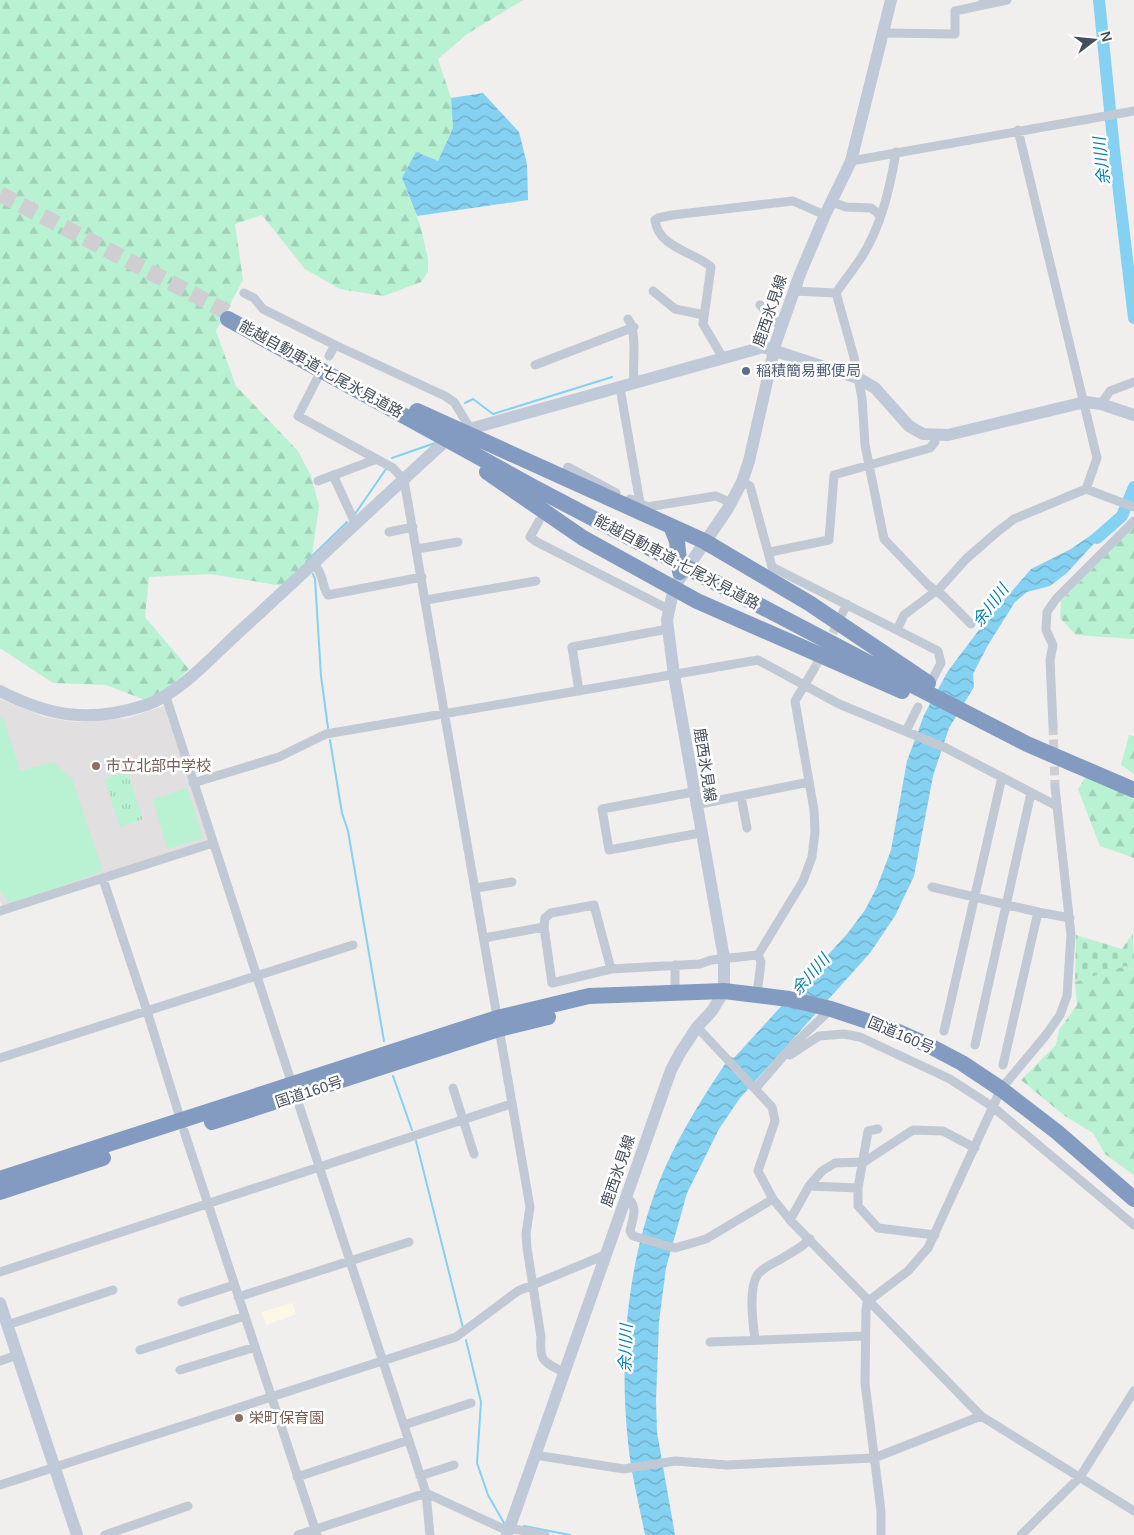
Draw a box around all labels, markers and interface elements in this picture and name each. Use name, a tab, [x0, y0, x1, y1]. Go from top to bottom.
north arrow	[1069, 15, 1119, 65]
text: N	[1097, 29, 1116, 43]
water label: 余川川	[1090, 134, 1112, 186]
street label: 鹿西氷見線	[749, 273, 790, 349]
street label: 能越自動車道;七尾氷見道路	[237, 316, 406, 421]
place label: 稲積簡易郵便局	[756, 362, 861, 379]
marker: 稲積簡易郵便局	[740, 365, 752, 377]
street label: 能越自動車道;七尾氷見道路	[592, 511, 763, 612]
water label: 余川川	[969, 579, 1013, 630]
street label: 鹿西氷見線	[691, 727, 720, 803]
place label: 市立北部中学校	[106, 757, 211, 774]
marker: 市立北部中学校	[90, 760, 102, 772]
water label: 余川川	[788, 949, 834, 998]
street label: 国道160号	[866, 1013, 937, 1056]
street label: 国道160号	[273, 1073, 345, 1110]
street label: 鹿西氷見線	[597, 1133, 638, 1209]
water label: 余川川	[616, 1322, 635, 1372]
place label: 栄町保育園	[249, 1409, 324, 1426]
marker: 栄町保育園	[233, 1412, 245, 1424]

